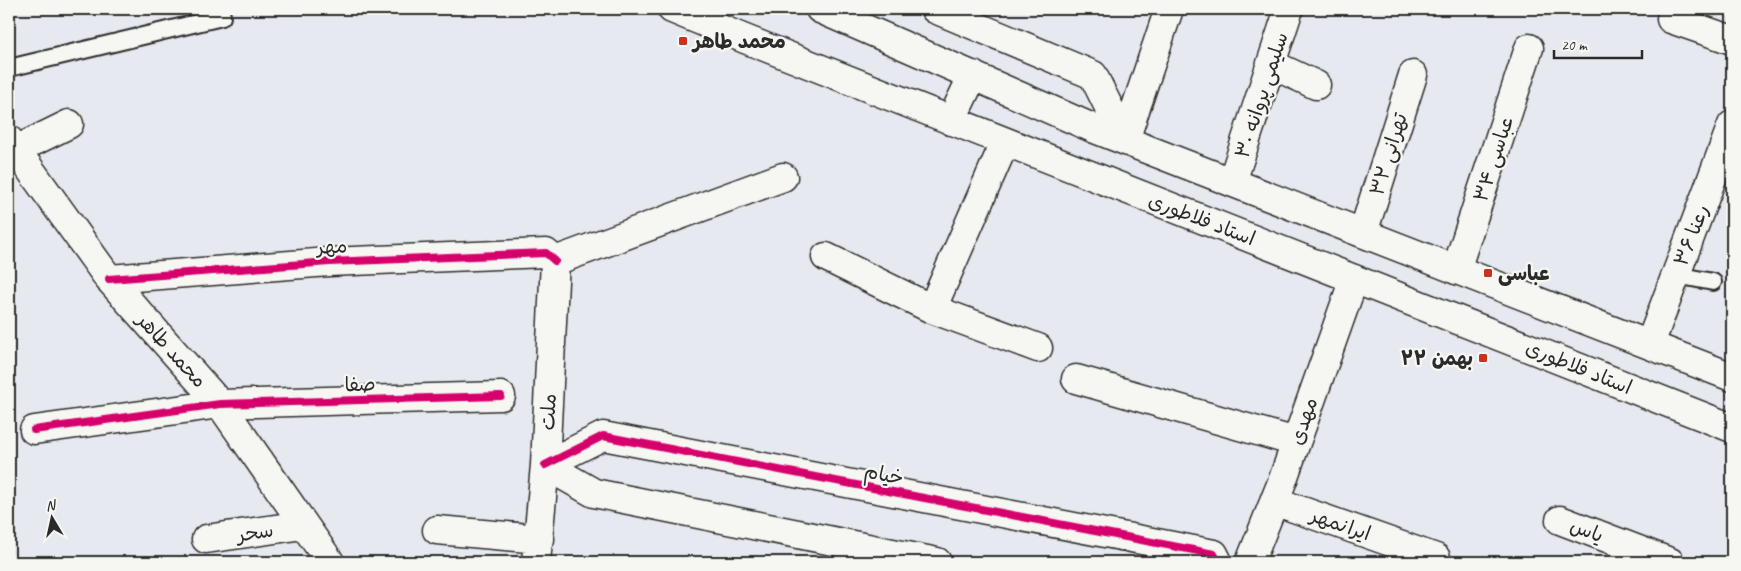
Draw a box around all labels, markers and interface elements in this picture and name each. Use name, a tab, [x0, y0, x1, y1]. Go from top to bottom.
scale bar	[1554, 28, 1641, 60]
place label: محمد طاهر	[691, 29, 786, 54]
street label: سلیمی پروانه ۳۰	[1229, 29, 1294, 161]
marker: محمد طاهر	[677, 35, 689, 47]
text: 20 m	[1561, 36, 1588, 55]
street label: تهرانی ۳۲	[1364, 110, 1413, 198]
street label: عباسی ۳۴	[1468, 113, 1519, 205]
street label: استاد فلاطوری	[1145, 188, 1259, 251]
street label: رعنا ۳۶	[1668, 201, 1715, 270]
street label: مهر	[314, 233, 348, 260]
place label: عباسی	[1498, 261, 1550, 286]
marker: عباسی	[1482, 267, 1494, 279]
street label: محمد طاهر	[130, 306, 212, 393]
street label: استاد فلاطوری	[1522, 335, 1636, 400]
place label: ۲۲ بهمن	[1401, 346, 1473, 371]
marker: ۲۲ بهمن	[1477, 352, 1489, 364]
street label: صفا	[344, 371, 376, 398]
street label: ملت	[535, 393, 562, 431]
street label: مهدی	[1284, 394, 1323, 448]
street label: خیام	[862, 458, 906, 493]
north arrow	[28, 494, 78, 544]
text: N	[44, 496, 58, 515]
street label: ایرانمهر	[1306, 502, 1374, 546]
street label: یاس	[1567, 513, 1607, 548]
street label: سحر	[233, 517, 275, 548]

